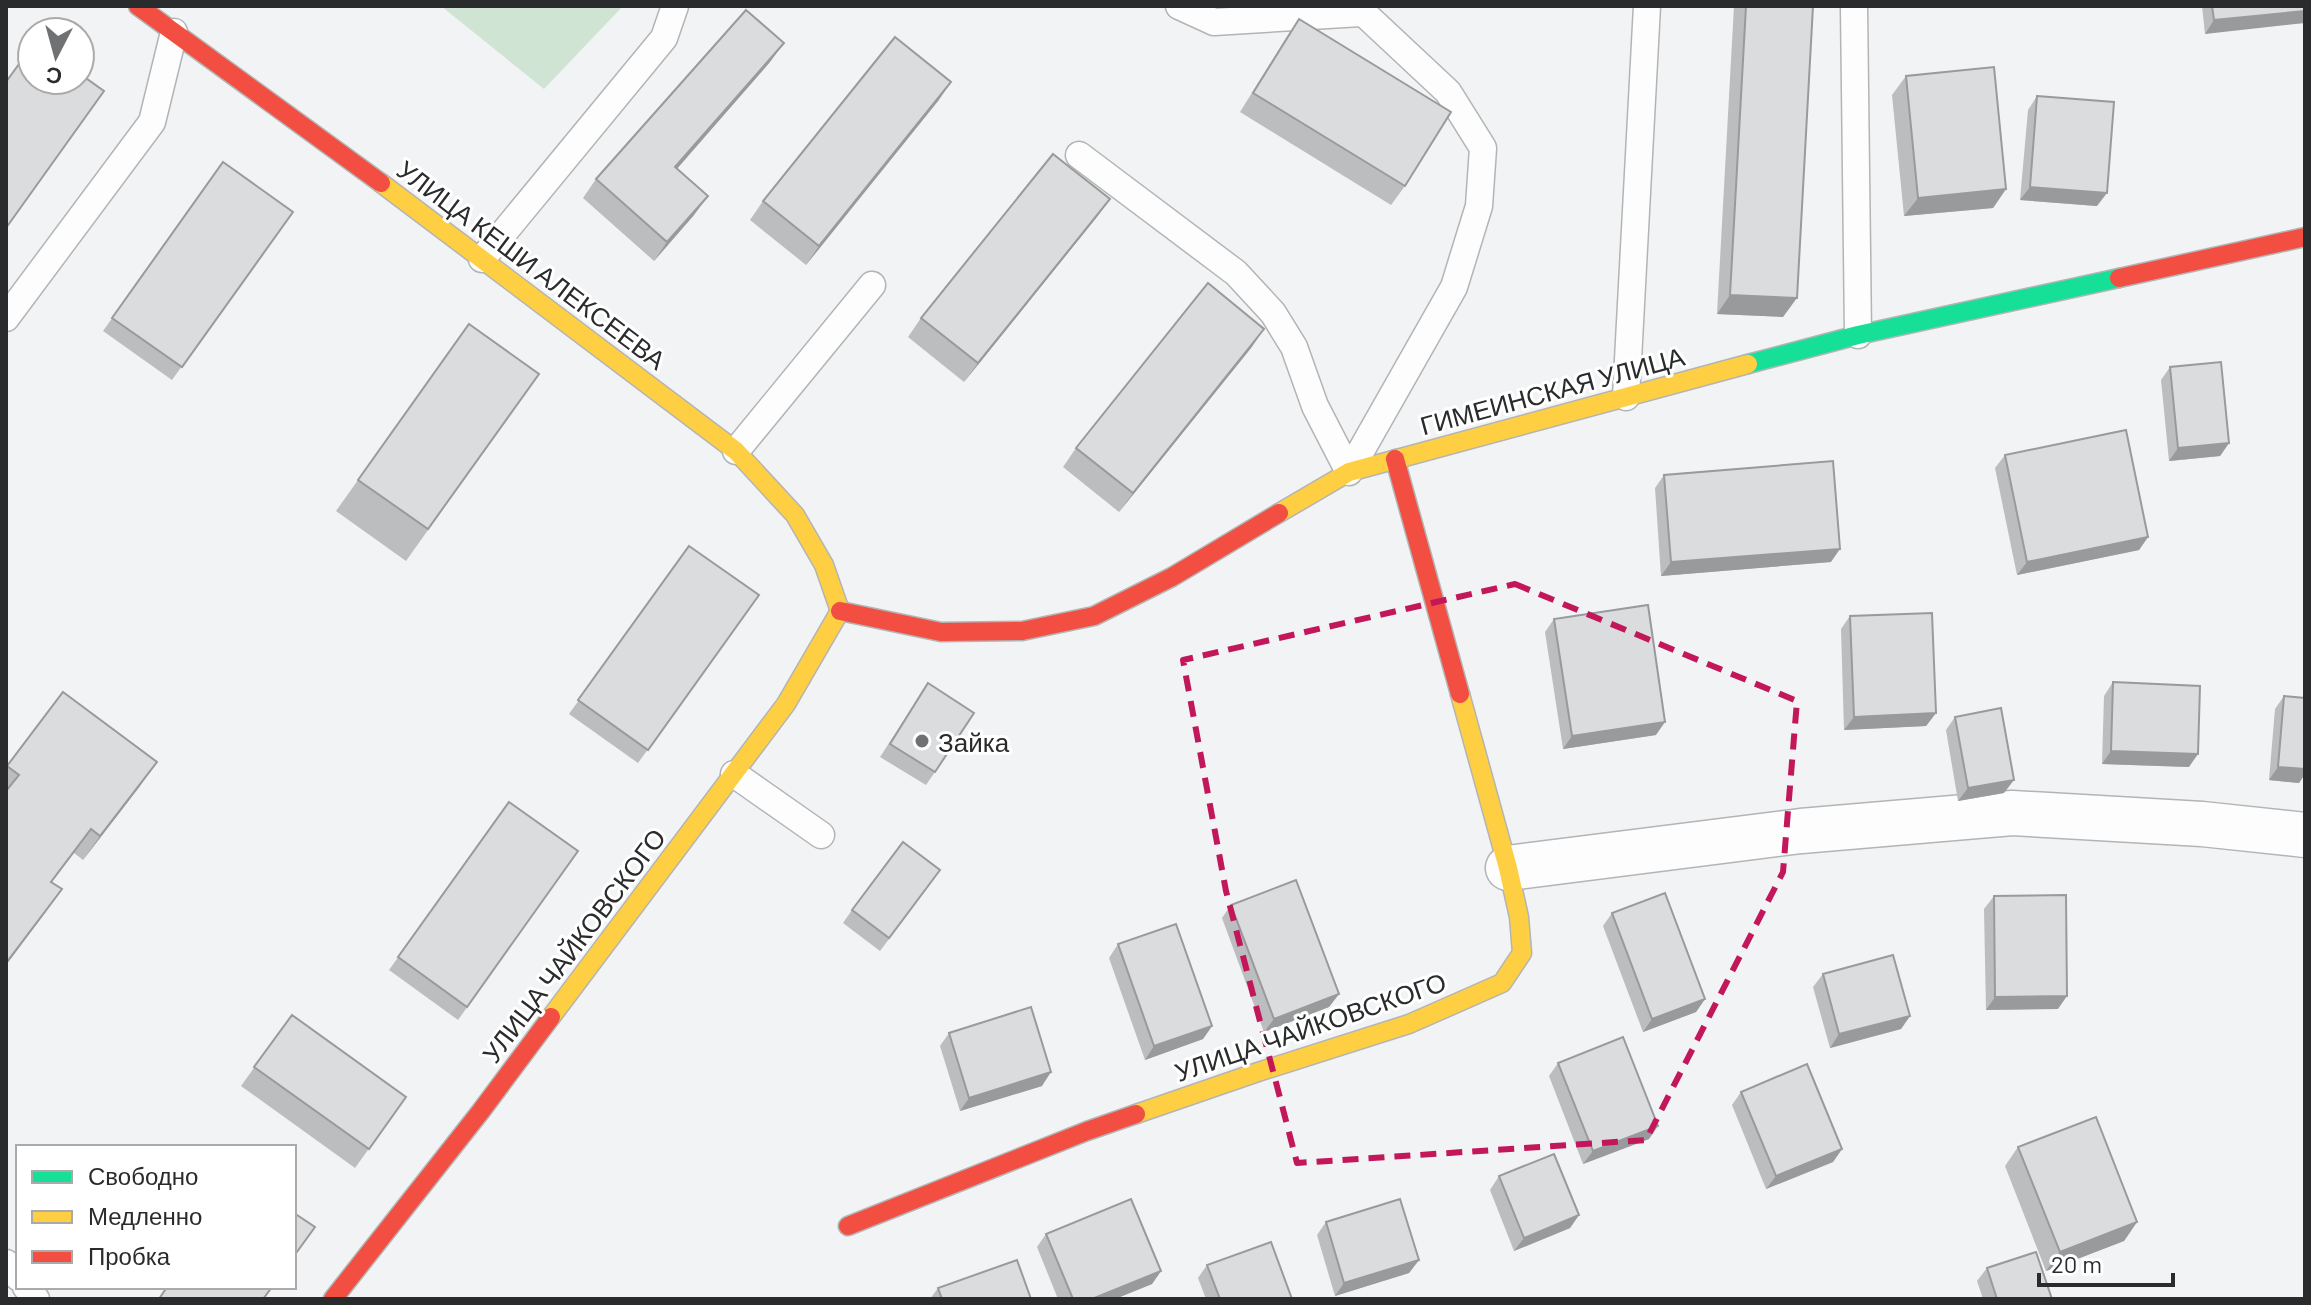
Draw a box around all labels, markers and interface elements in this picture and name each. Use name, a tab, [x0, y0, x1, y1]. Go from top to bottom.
north arrow	[16, 16, 96, 96]
text: С	[44, 63, 63, 91]
street label: УЛИЦА КЕШИ АЛЕКСЕЕВА	[392, 153, 673, 375]
street label: ГИМЕИНСКАЯ УЛИЦА	[1416, 340, 1688, 440]
place label: Зайка	[938, 726, 1010, 757]
marker: Зайка	[913, 732, 931, 750]
street label: УЛИЦА ЧАЙКОВСКОГО	[475, 822, 671, 1068]
street label: УЛИЦА ЧАЙКОВСКОГО	[1170, 965, 1450, 1087]
legend	[16, 1145, 296, 1289]
text: Свободно	[88, 1161, 198, 1190]
text: Медленно	[88, 1201, 202, 1230]
scale bar	[2039, 1237, 2173, 1287]
text: Пробка	[88, 1241, 171, 1270]
text: 20 m	[2051, 1249, 2102, 1278]

